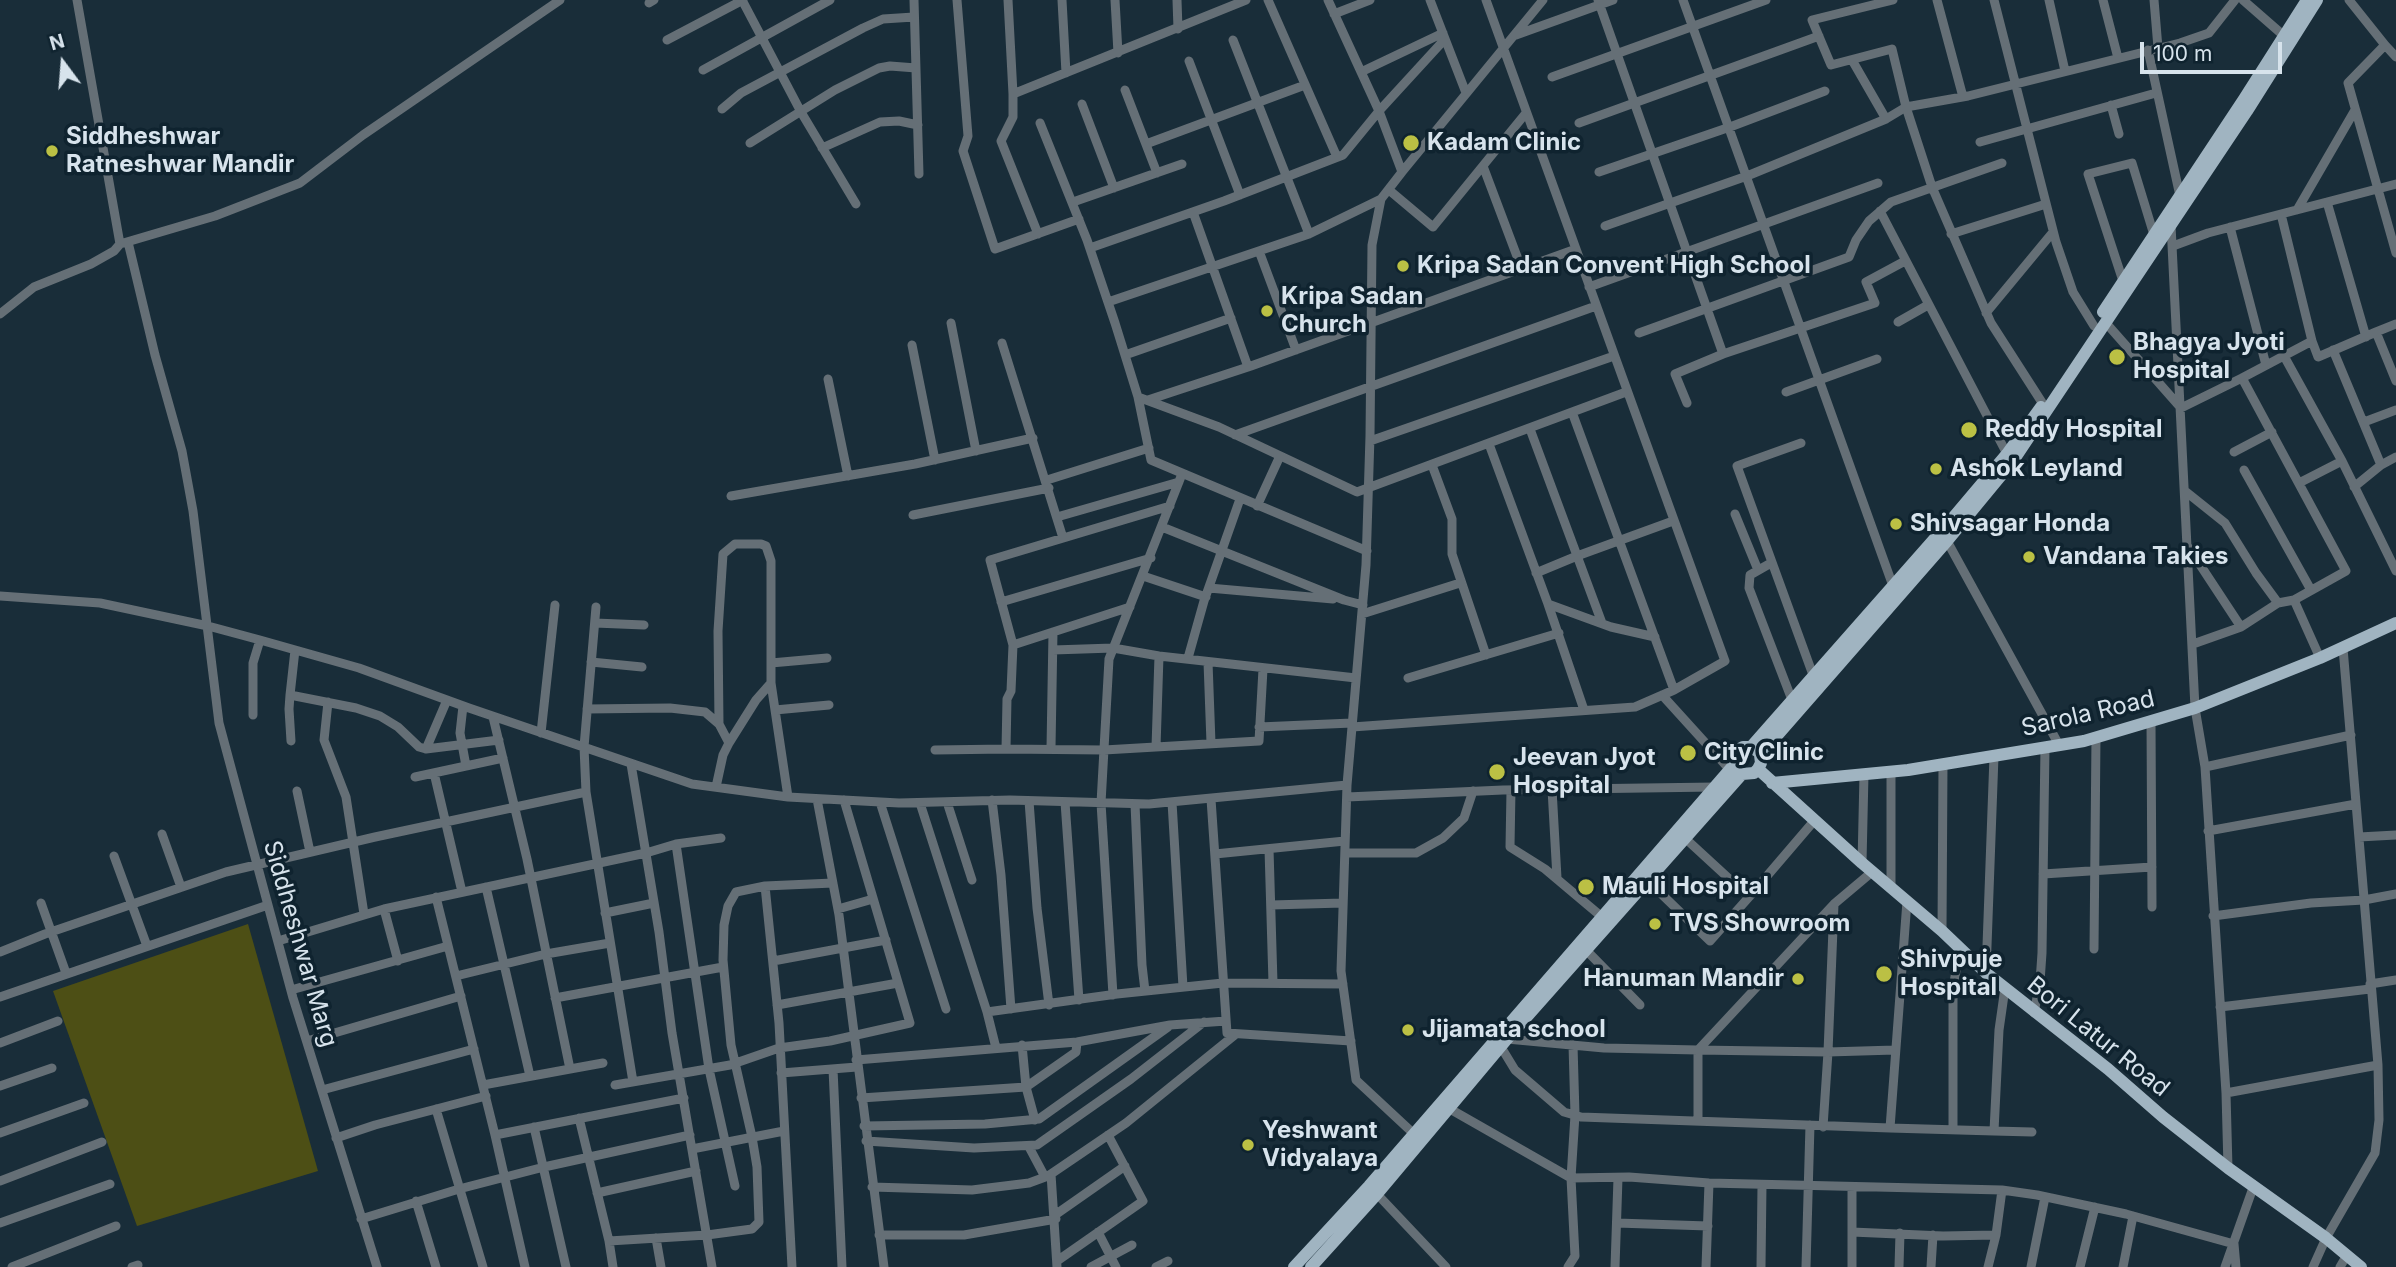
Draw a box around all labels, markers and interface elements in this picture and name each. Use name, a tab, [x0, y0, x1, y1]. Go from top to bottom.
north arrow	[28, 28, 98, 98]
scale bar	[2144, 28, 2286, 72]
text: N	[47, 29, 67, 55]
text: 100 m	[2153, 41, 2212, 66]
place label: Siddheshwar Ratneshwar Mandir	[66, 123, 294, 179]
place label: Kadam Clinic	[1427, 129, 1581, 157]
marker: Kadam Clinic	[1401, 133, 1421, 153]
marker: Siddheshwar Ratneshwar Mandir	[44, 143, 60, 159]
place label: Kripa Sadan Convent High School	[1417, 252, 1811, 280]
marker: Kripa Sadan Convent High School	[1395, 258, 1411, 274]
place label: Kripa Sadan Church	[1281, 283, 1423, 339]
marker: Kripa Sadan Church	[1259, 303, 1275, 319]
place label: Bhagya Jyoti Hospital	[2133, 329, 2285, 385]
marker: Bhagya Jyoti Hospital	[2107, 347, 2127, 367]
place label: Reddy Hospital	[1985, 416, 2162, 444]
marker: Reddy Hospital	[1959, 420, 1979, 440]
place label: Ashok Leyland	[1950, 455, 2123, 483]
marker: Ashok Leyland	[1928, 461, 1944, 477]
place label: Shivsagar Honda	[1910, 510, 2110, 538]
marker: Shivsagar Honda	[1888, 516, 1904, 532]
place label: Vandana Takies	[2043, 543, 2228, 571]
marker: Vandana Takies	[2021, 549, 2037, 565]
street label: Sarola Road	[2019, 685, 2157, 743]
place label: City Clinic	[1704, 739, 1824, 767]
marker: City Clinic	[1678, 743, 1698, 763]
place label: Jeevan Jyot Hospital	[1513, 744, 1655, 800]
marker: Jeevan Jyot Hospital	[1487, 762, 1507, 782]
street label: Siddheshwar Marg	[257, 838, 343, 1050]
place label: Mauli Hospital	[1602, 873, 1769, 901]
marker: Mauli Hospital	[1576, 877, 1596, 897]
place label: TVS Showroom	[1669, 910, 1850, 938]
marker: TVS Showroom	[1647, 916, 1663, 932]
place label: Shivpuje Hospital	[1900, 946, 2002, 1002]
marker: Shivpuje Hospital	[1874, 964, 1894, 984]
place label: Hanuman Mandir	[1583, 965, 1784, 993]
marker: Hanuman Mandir	[1790, 971, 1806, 987]
street label: Bori Latur Road	[2021, 971, 2175, 1103]
place label: Jijamata school	[1422, 1016, 1606, 1044]
marker: Jijamata school	[1400, 1022, 1416, 1038]
place label: Yeshwant Vidyalaya	[1262, 1117, 1378, 1173]
marker: Yeshwant Vidyalaya	[1240, 1137, 1256, 1153]

